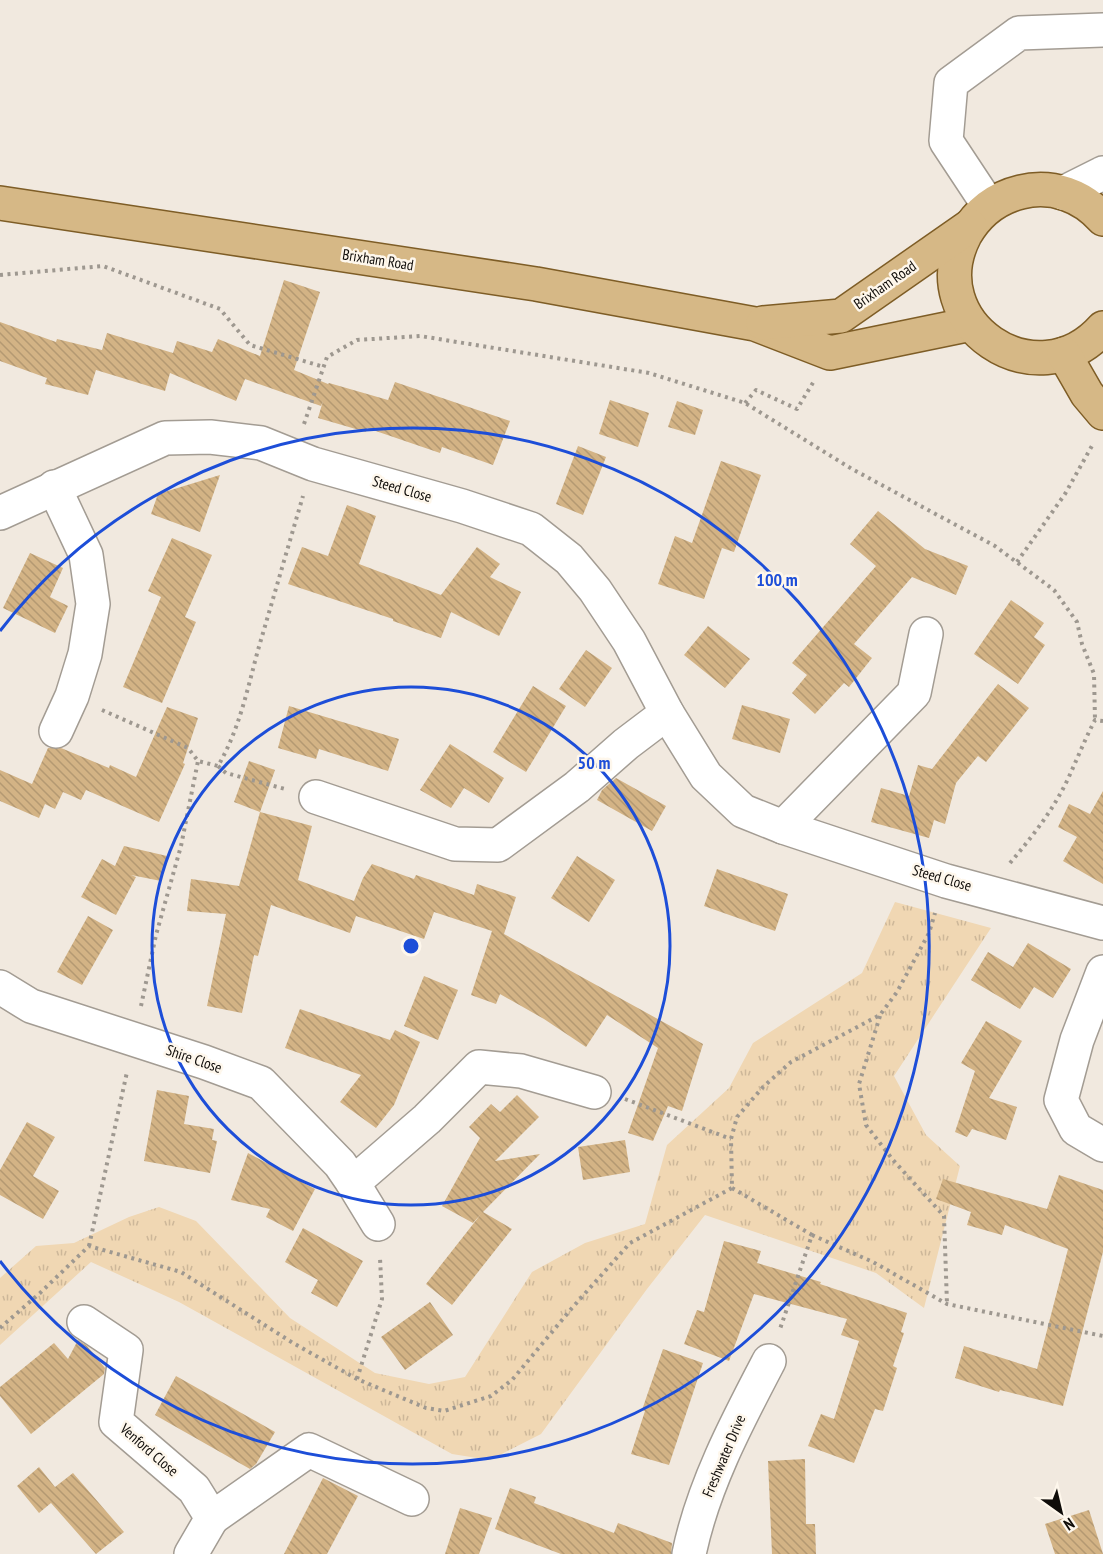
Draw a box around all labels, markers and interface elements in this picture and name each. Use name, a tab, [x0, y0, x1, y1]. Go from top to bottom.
street label: Brixham Road	[341, 245, 415, 275]
street label: Brixham Road	[850, 256, 920, 313]
street label: Steed Close	[370, 471, 434, 506]
text: 100 m	[756, 568, 798, 591]
text: 50 m	[578, 751, 610, 774]
street label: Steed Close	[910, 860, 974, 895]
centre of rings	[401, 936, 421, 956]
street label: Shire Close	[164, 1040, 225, 1077]
street label: Freshwater Drive	[698, 1412, 749, 1500]
street label: Venford Close	[116, 1418, 182, 1480]
north arrow	[1031, 1482, 1091, 1542]
text: N	[1060, 1514, 1079, 1535]

